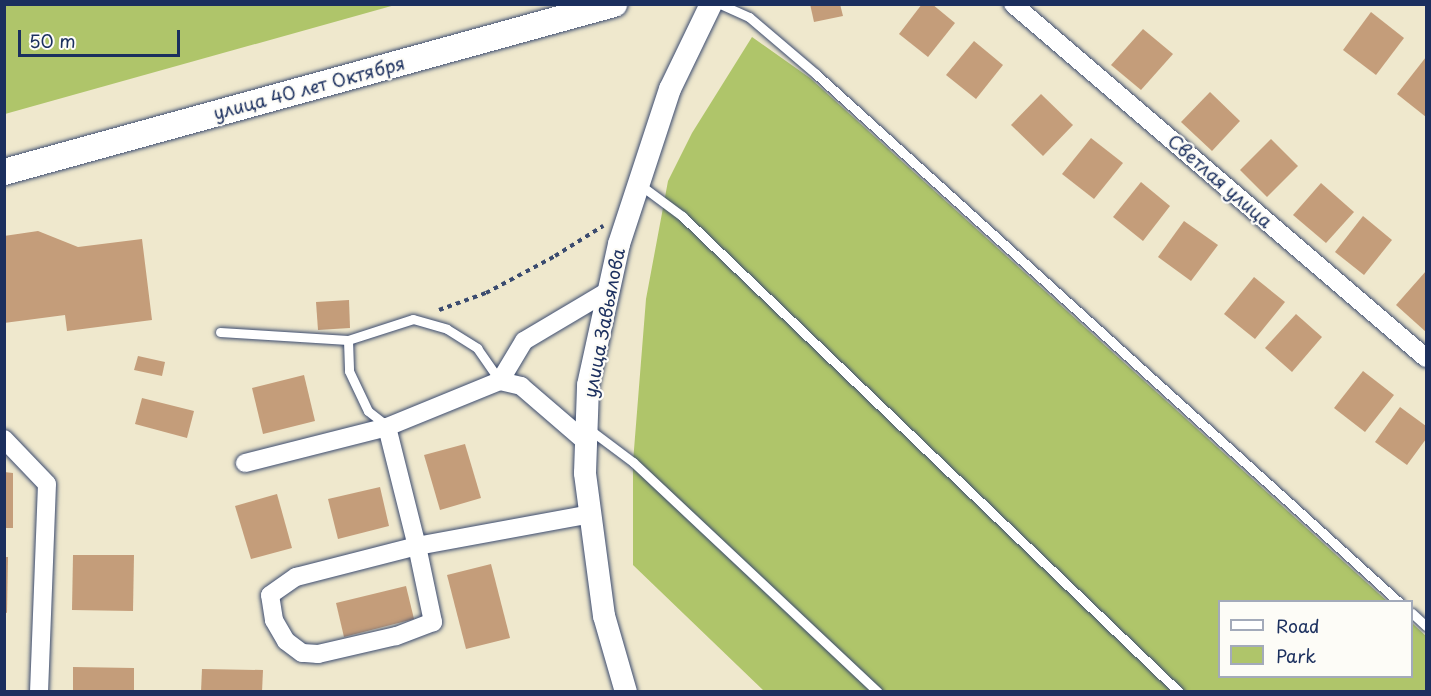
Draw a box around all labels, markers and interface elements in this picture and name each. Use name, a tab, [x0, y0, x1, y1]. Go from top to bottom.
scale bar	[21, 18, 183, 56]
text: 50 m	[29, 27, 76, 54]
street label: улица 40 лет Октября	[210, 52, 408, 124]
street label: Светлая улица	[1163, 130, 1277, 232]
street label: улица Завьялова	[579, 246, 629, 400]
legend	[1218, 600, 1413, 678]
text: Road	[1276, 612, 1320, 639]
text: Park	[1276, 642, 1316, 669]

